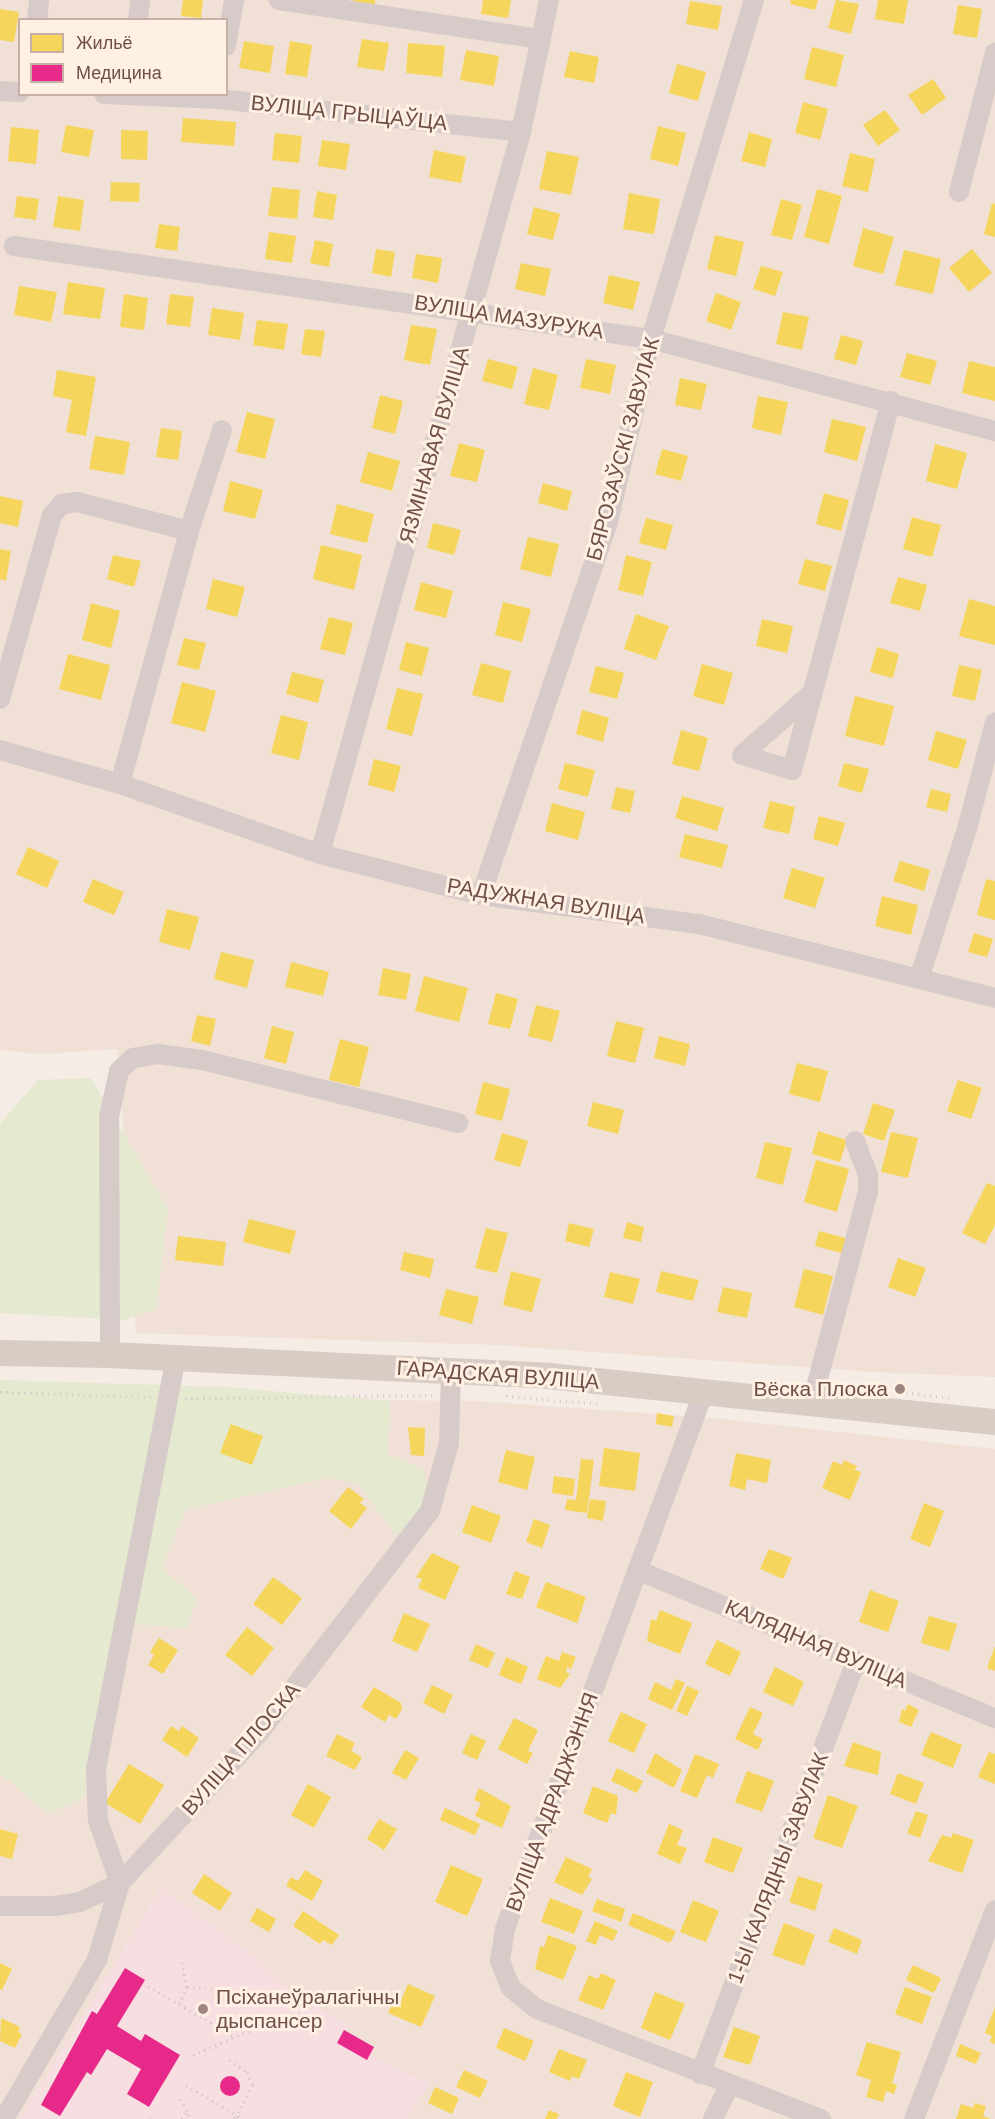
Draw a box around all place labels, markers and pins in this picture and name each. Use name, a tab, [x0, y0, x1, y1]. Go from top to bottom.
place label: Вёска Плоска	[754, 1376, 888, 1402]
marker: Вёска Плоска	[893, 1382, 907, 1396]
place label: Псіханеўралагічны дыспансер	[216, 1984, 399, 2034]
marker: Псіханеўралагічны дыспансер	[194, 2000, 212, 2018]

